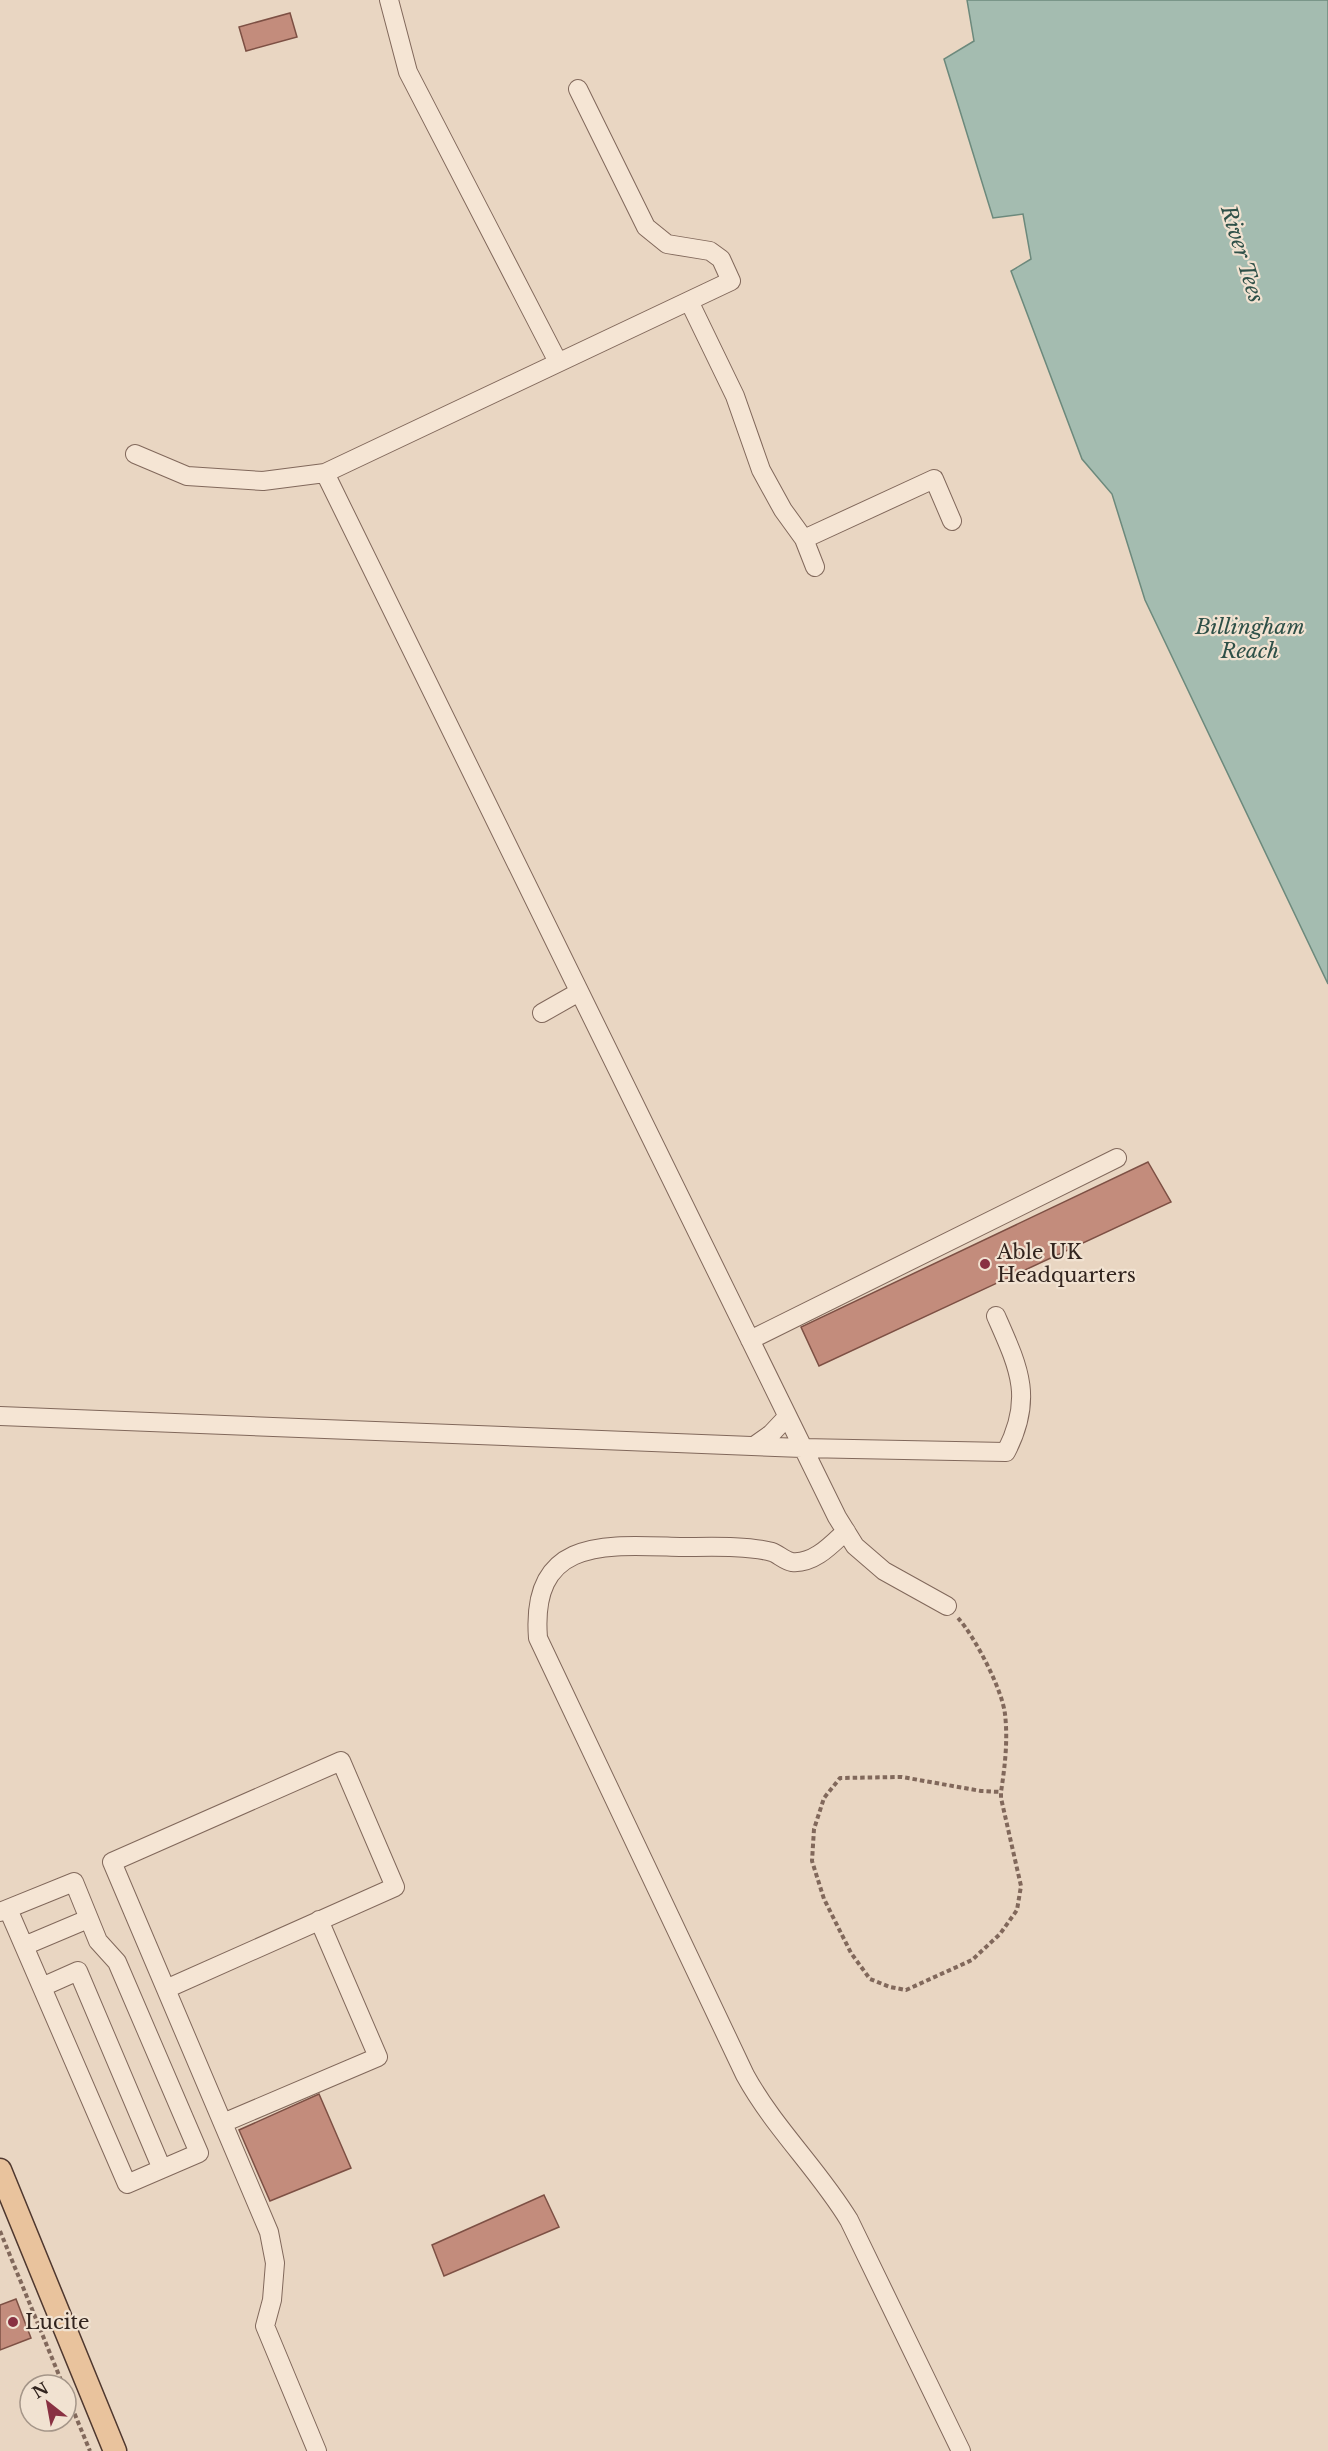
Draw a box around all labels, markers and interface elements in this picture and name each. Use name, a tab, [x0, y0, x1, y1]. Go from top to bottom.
water label: River Tees	[1215, 201, 1269, 306]
water label: Billingham Reach	[1194, 614, 1305, 664]
place label: Able UK Headquarters	[996, 1240, 1136, 1287]
marker: Able UK Headquarters	[978, 1257, 992, 1271]
place label: Lucite	[25, 2310, 90, 2334]
marker: Lucite	[6, 2315, 20, 2329]
north arrow	[18, 2373, 78, 2433]
text: N	[29, 2378, 52, 2403]

